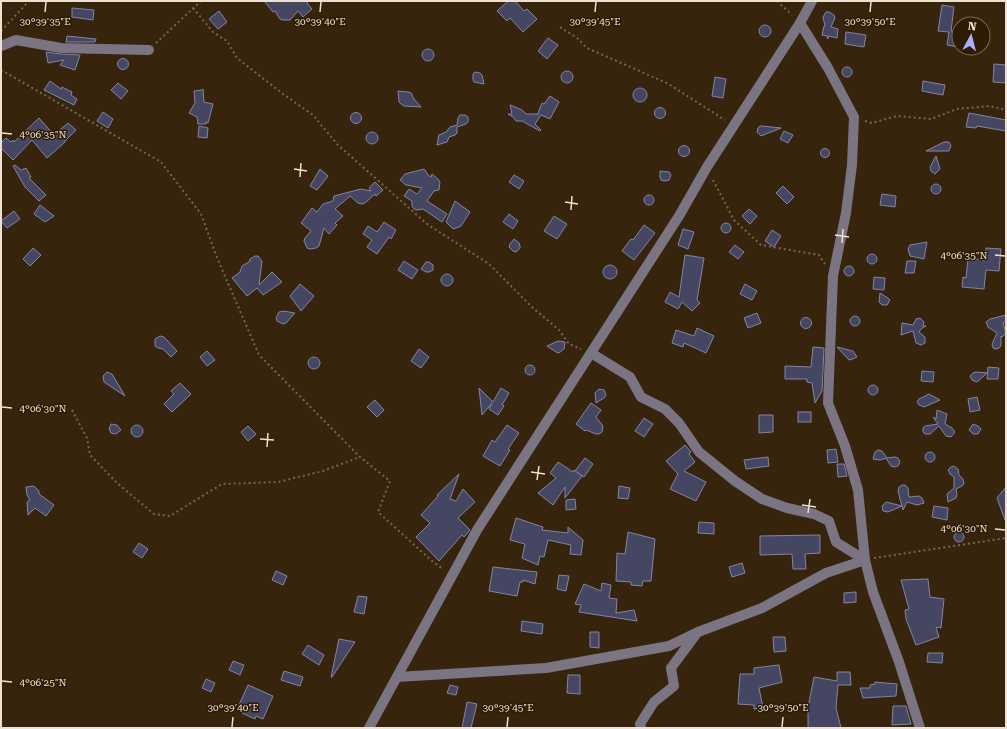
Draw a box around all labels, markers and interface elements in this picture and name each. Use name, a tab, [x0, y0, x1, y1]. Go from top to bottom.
text: 30°39'35"E	[19, 16, 71, 27]
text: 30°39'40"E	[294, 16, 346, 27]
text: 30°39'45"E	[569, 16, 621, 27]
text: 30°39'50"E	[844, 16, 896, 27]
north arrow	[951, 16, 991, 56]
text: N	[967, 20, 978, 34]
text: 4°06'35"N	[19, 129, 67, 140]
text: 4°06'35"N	[940, 250, 988, 261]
text: 4°06'30"N	[19, 403, 67, 414]
text: 4°06'30"N	[940, 523, 988, 534]
text: 4°06'25"N	[19, 677, 67, 688]
text: 30°39'40"E	[207, 702, 259, 713]
text: 30°39'45"E	[482, 702, 534, 713]
text: 30°39'50"E	[757, 702, 809, 713]

